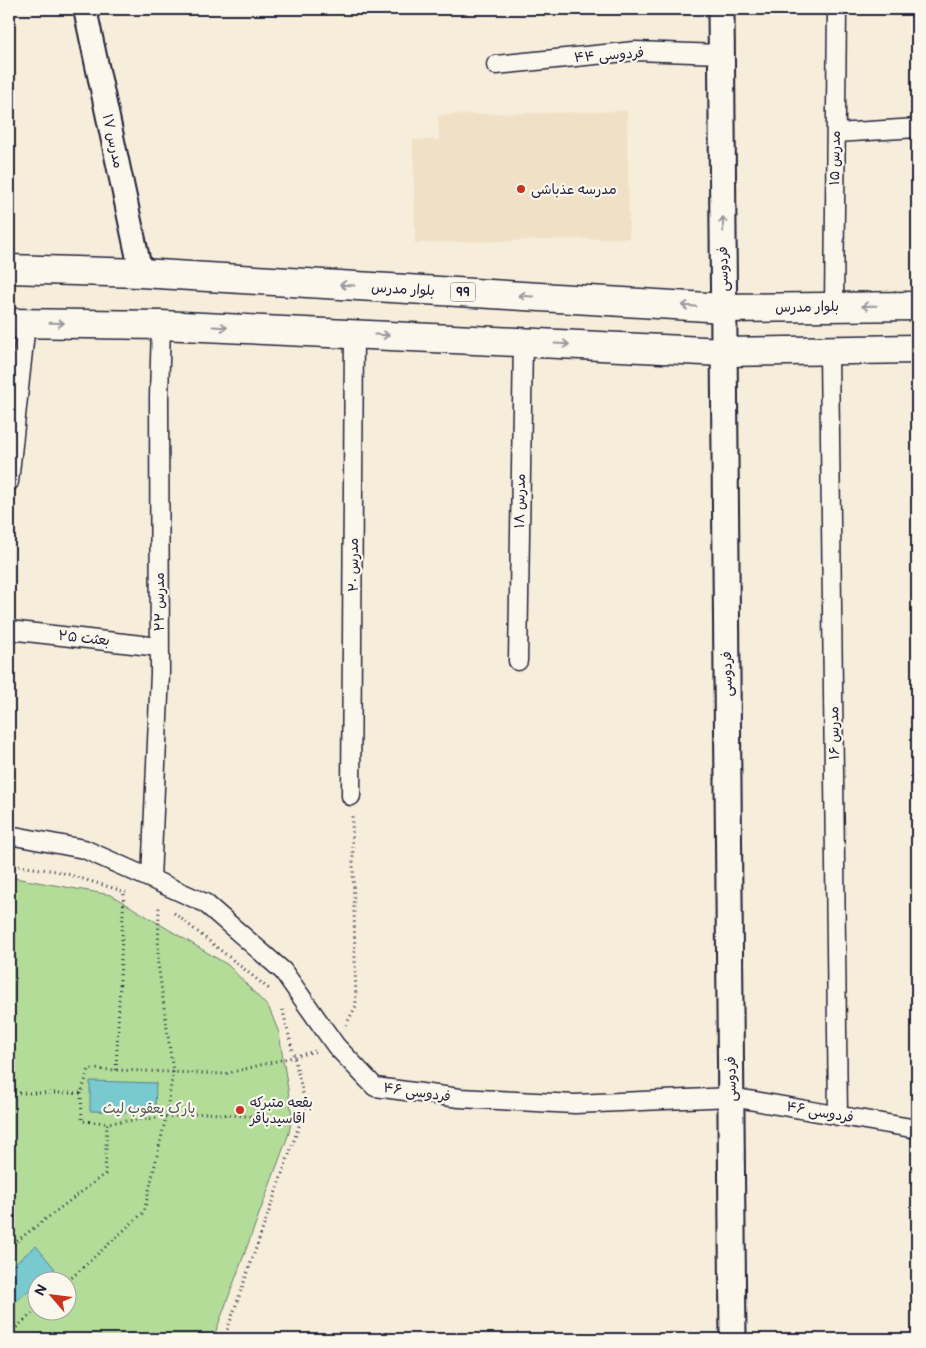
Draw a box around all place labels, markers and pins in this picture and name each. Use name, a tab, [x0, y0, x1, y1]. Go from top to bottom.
place label: مدرسه عذباشی	[531, 181, 617, 198]
marker: مدرسه عذباشی	[515, 183, 527, 195]
place label: بقعه متبرکه اقاسیدباقر	[249, 1094, 313, 1127]
marker: بقعه متبرکه اقاسیدباقر	[234, 1104, 246, 1116]

